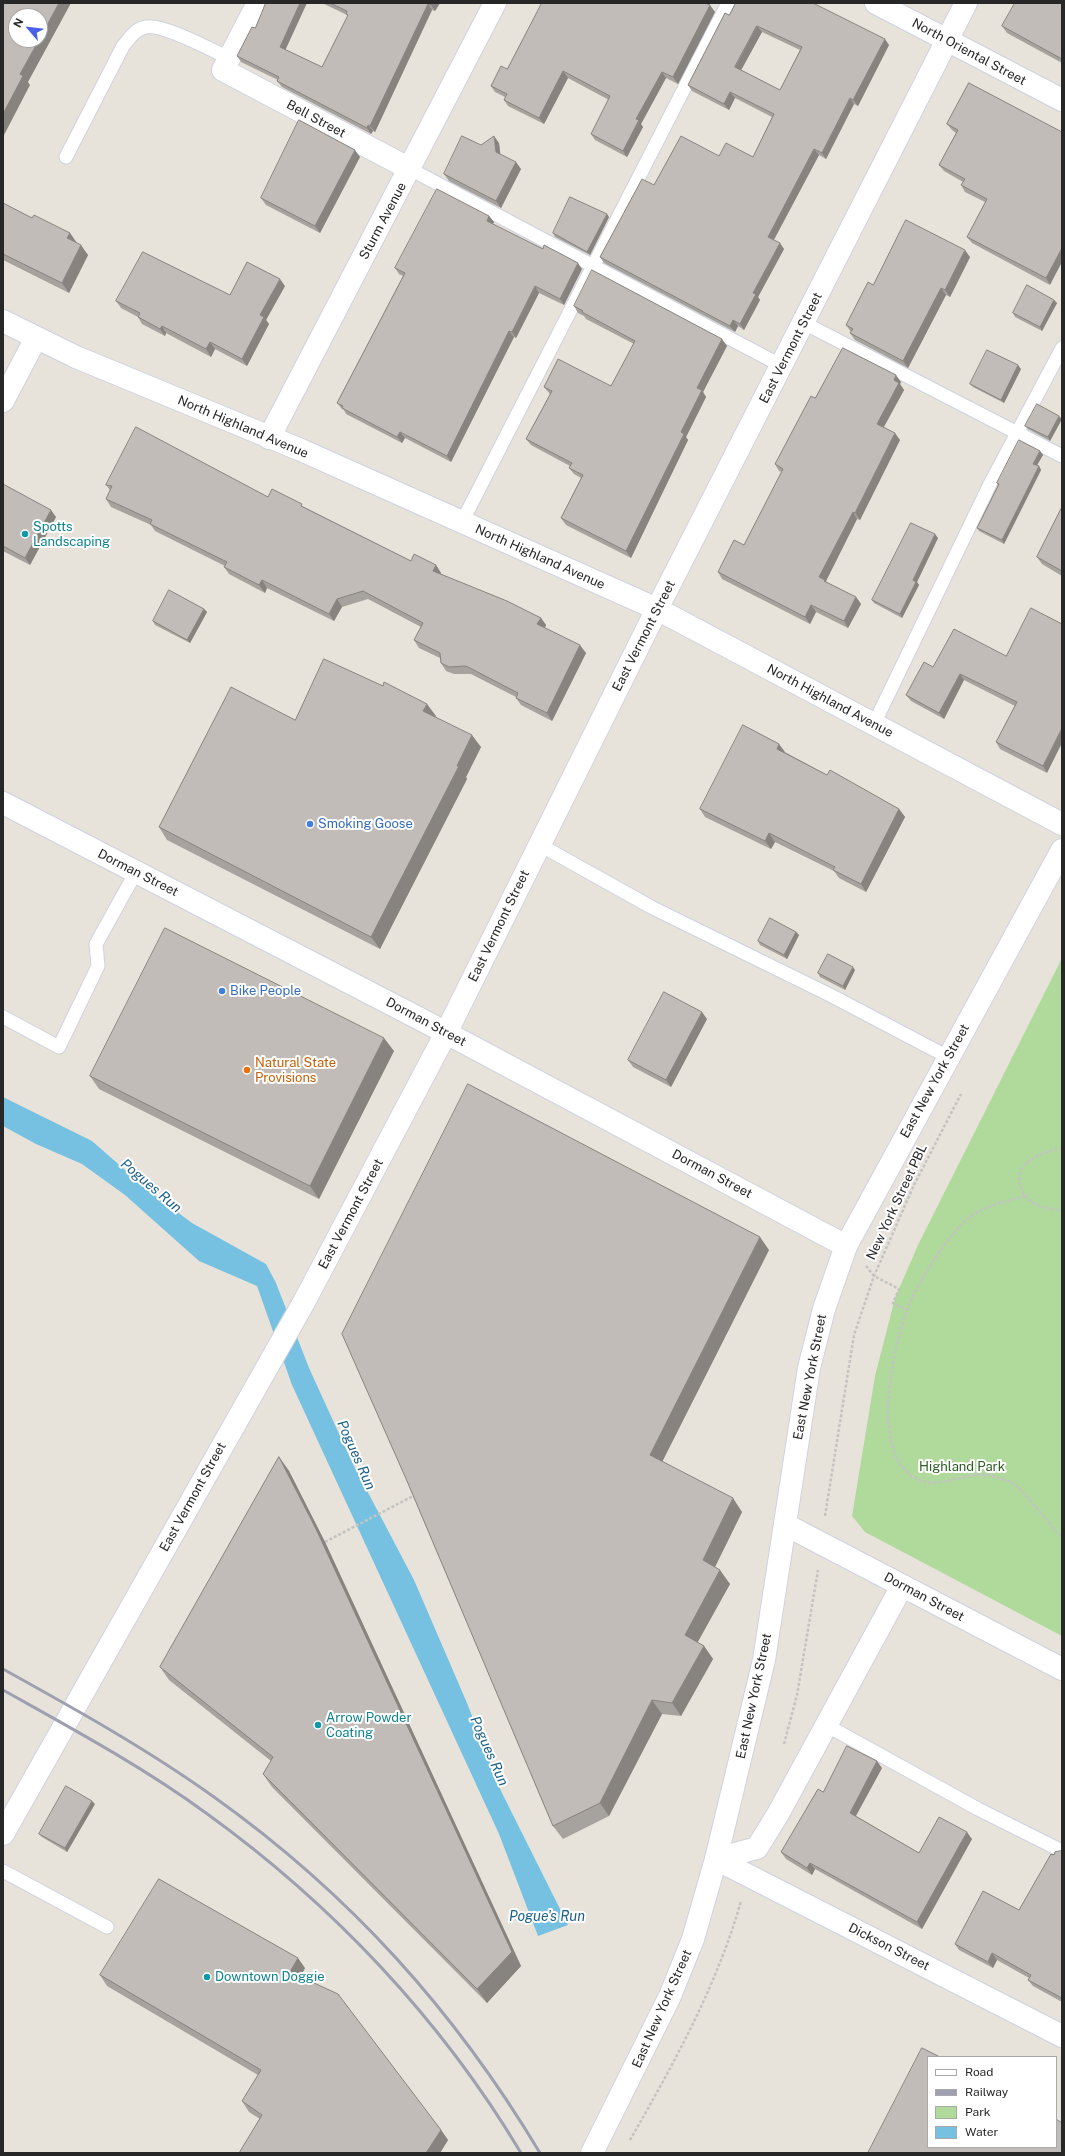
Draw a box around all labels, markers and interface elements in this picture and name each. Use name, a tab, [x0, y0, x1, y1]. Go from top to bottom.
north arrow	[8, 8, 48, 48]
street label: North Oriental Street	[909, 15, 1029, 89]
text: N	[11, 16, 26, 29]
street label: Bell Street	[284, 97, 348, 141]
street label: Sturm Avenue	[356, 180, 410, 262]
street label: East Vermont Street	[756, 290, 826, 406]
street label: North Highland Avenue	[175, 392, 311, 462]
place label: Spotts Landscaping	[33, 519, 110, 550]
street label: North Highland Avenue	[473, 521, 607, 593]
marker: Spotts Landscaping	[20, 529, 30, 539]
street label: East Vermont Street	[609, 578, 679, 694]
street label: North Highland Avenue	[764, 661, 896, 741]
place label: Smoking Goose	[318, 816, 413, 832]
marker: Smoking Goose	[305, 819, 315, 829]
street label: Dorman Street	[95, 846, 181, 900]
street label: East Vermont Street	[465, 868, 533, 984]
place label: Bike People	[230, 983, 301, 999]
marker: Bike People	[217, 986, 227, 996]
street label: Dorman Street	[383, 994, 469, 1050]
street label: East New York Street	[897, 1021, 973, 1141]
place label: Natural State Provisions	[255, 1055, 336, 1086]
marker: Natural State Provisions	[242, 1065, 252, 1075]
street label: New York Street PBL	[863, 1142, 931, 1262]
street label: Dorman Street	[669, 1146, 755, 1202]
water label: Pogues Run	[117, 1156, 185, 1216]
street label: East Vermont Street	[315, 1156, 387, 1272]
street label: East New York Street	[790, 1313, 830, 1441]
water label: Pogues Run	[333, 1418, 379, 1492]
street label: East Vermont Street	[157, 1440, 229, 1554]
park label: Highland Park	[919, 1459, 1005, 1475]
street label: Dorman Street	[881, 1569, 967, 1625]
street label: East New York Street	[733, 1632, 775, 1760]
place label: Arrow Powder Coating	[326, 1710, 411, 1741]
water label: Pogues Run	[466, 1714, 512, 1788]
marker: Arrow Powder Coating	[313, 1720, 323, 1730]
water label: Pogue's Run	[509, 1909, 585, 1925]
street label: Dickson Street	[846, 1920, 932, 1974]
street label: East New York Street	[629, 1947, 695, 2071]
place label: Downtown Doggie	[215, 1969, 325, 1985]
marker: Downtown Doggie	[202, 1972, 212, 1982]
legend	[927, 2056, 1057, 2148]
text: Road	[965, 2065, 993, 2079]
text: Railway	[965, 2085, 1008, 2099]
text: Park	[965, 2105, 991, 2119]
text: Water	[965, 2125, 998, 2139]

